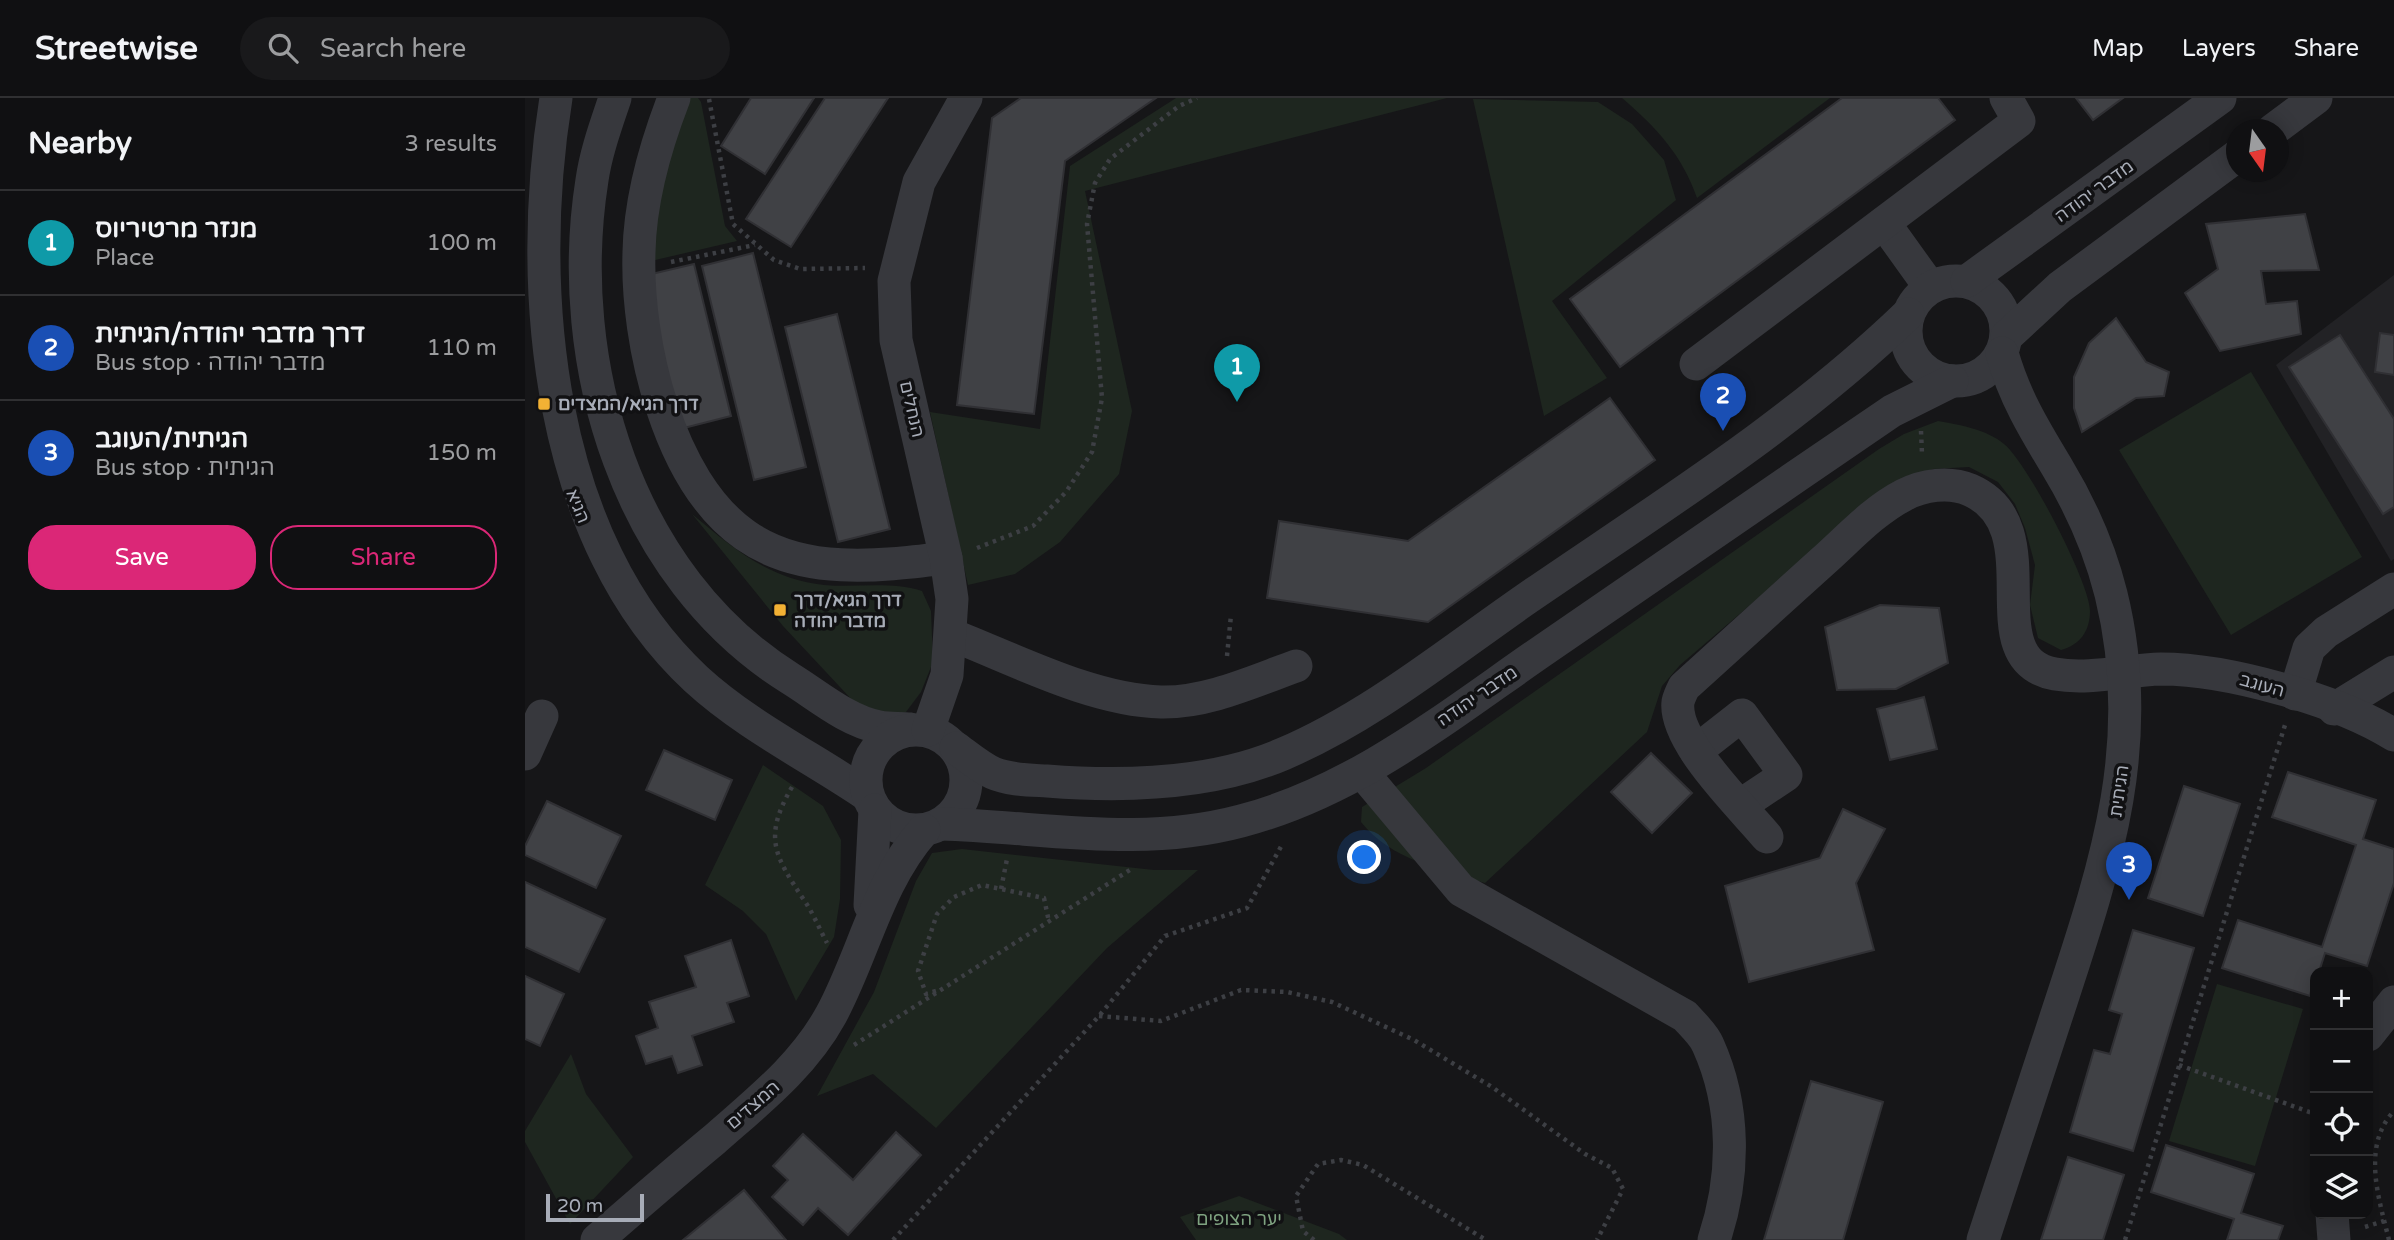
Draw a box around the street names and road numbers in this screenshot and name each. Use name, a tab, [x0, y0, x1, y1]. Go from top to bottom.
street label: מדבר יהודה	[2050, 155, 2138, 227]
street label: הנחלים	[895, 379, 929, 439]
street label: הגיא	[561, 486, 595, 526]
street label: מדבר יהודה	[1433, 661, 1521, 731]
street label: העוגב	[2237, 668, 2287, 702]
street label: הגיתית	[2104, 764, 2134, 818]
street label: המצדים	[722, 1076, 784, 1134]

